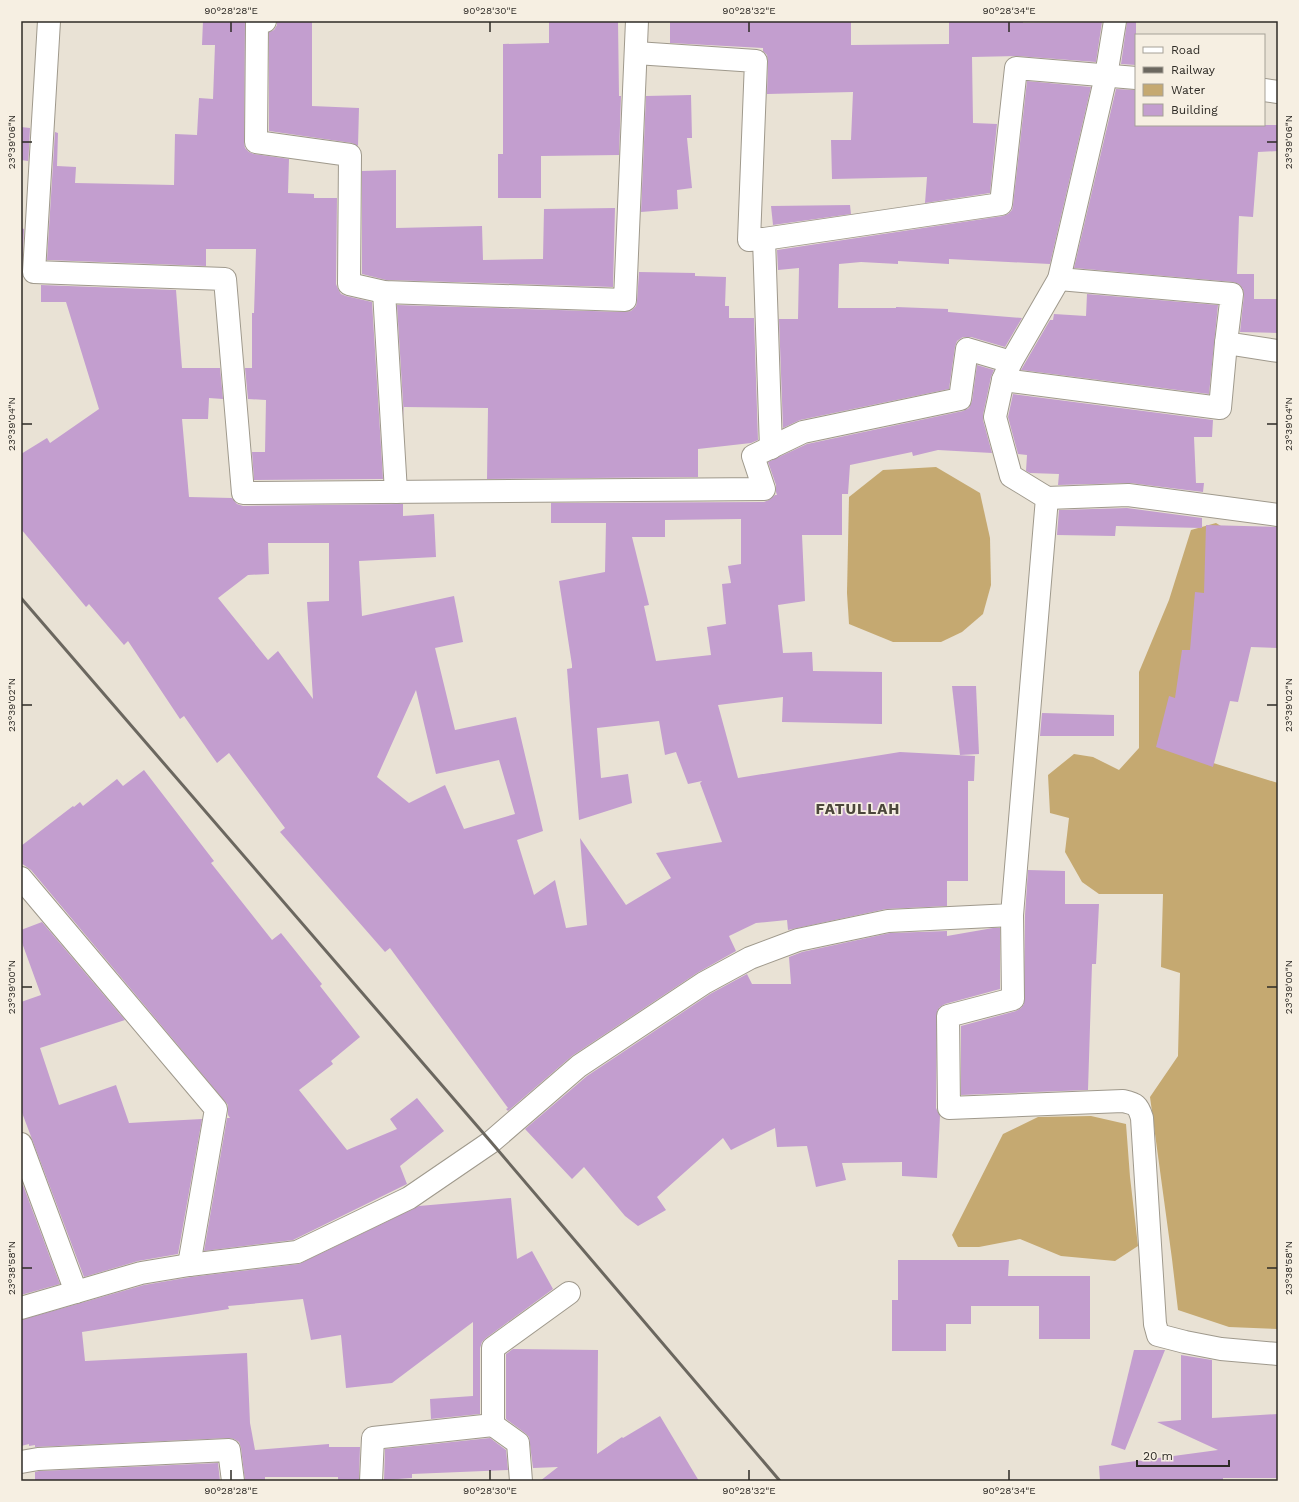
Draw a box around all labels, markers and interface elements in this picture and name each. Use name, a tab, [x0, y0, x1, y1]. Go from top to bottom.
text: 90°28'28"E	[204, 5, 258, 16]
text: 90°28'30"E	[463, 5, 517, 16]
text: 90°28'32"E	[722, 5, 776, 16]
text: 90°28'34"E	[982, 5, 1036, 16]
legend	[1135, 34, 1265, 126]
text: Road	[1171, 43, 1200, 57]
text: Railway	[1171, 63, 1216, 77]
text: Water	[1171, 83, 1206, 97]
text: Building	[1171, 103, 1218, 117]
text: 23°39'06"N	[6, 115, 17, 169]
text: 23°39'06"N	[1283, 115, 1294, 169]
text: 23°39'04"N	[6, 397, 17, 451]
text: 23°39'04"N	[1283, 397, 1294, 451]
text: 23°39'02"N	[6, 678, 17, 732]
text: 23°39'02"N	[1283, 678, 1294, 732]
district label: FATULLAH	[816, 800, 900, 818]
text: 23°39'00"N	[6, 960, 17, 1014]
text: 23°39'00"N	[1283, 960, 1294, 1014]
text: 23°38'58"N	[6, 1241, 17, 1295]
text: 23°38'58"N	[1283, 1241, 1294, 1295]
scale bar	[1137, 1442, 1229, 1468]
text: 20 m	[1143, 1449, 1173, 1463]
text: 90°28'28"E	[204, 1485, 258, 1496]
text: 90°28'30"E	[463, 1485, 517, 1496]
text: 90°28'32"E	[722, 1485, 776, 1496]
text: 90°28'34"E	[982, 1485, 1036, 1496]

